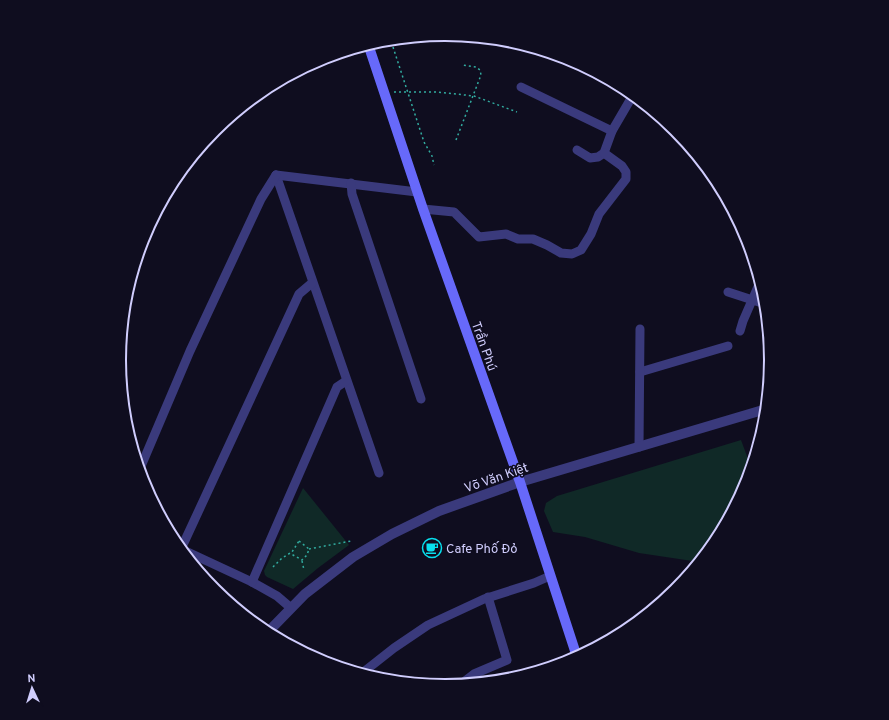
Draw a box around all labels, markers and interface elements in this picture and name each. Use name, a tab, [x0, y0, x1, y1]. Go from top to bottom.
street label: Trần Phú	[467, 320, 500, 374]
street label: Võ Văn Kiệt	[462, 460, 531, 497]
cafe icon: Cafe Phố Đỏ	[421, 537, 443, 559]
place label: Cafe Phố Đỏ	[446, 541, 517, 558]
north arrow	[12, 668, 52, 708]
text: N	[27, 672, 36, 686]

